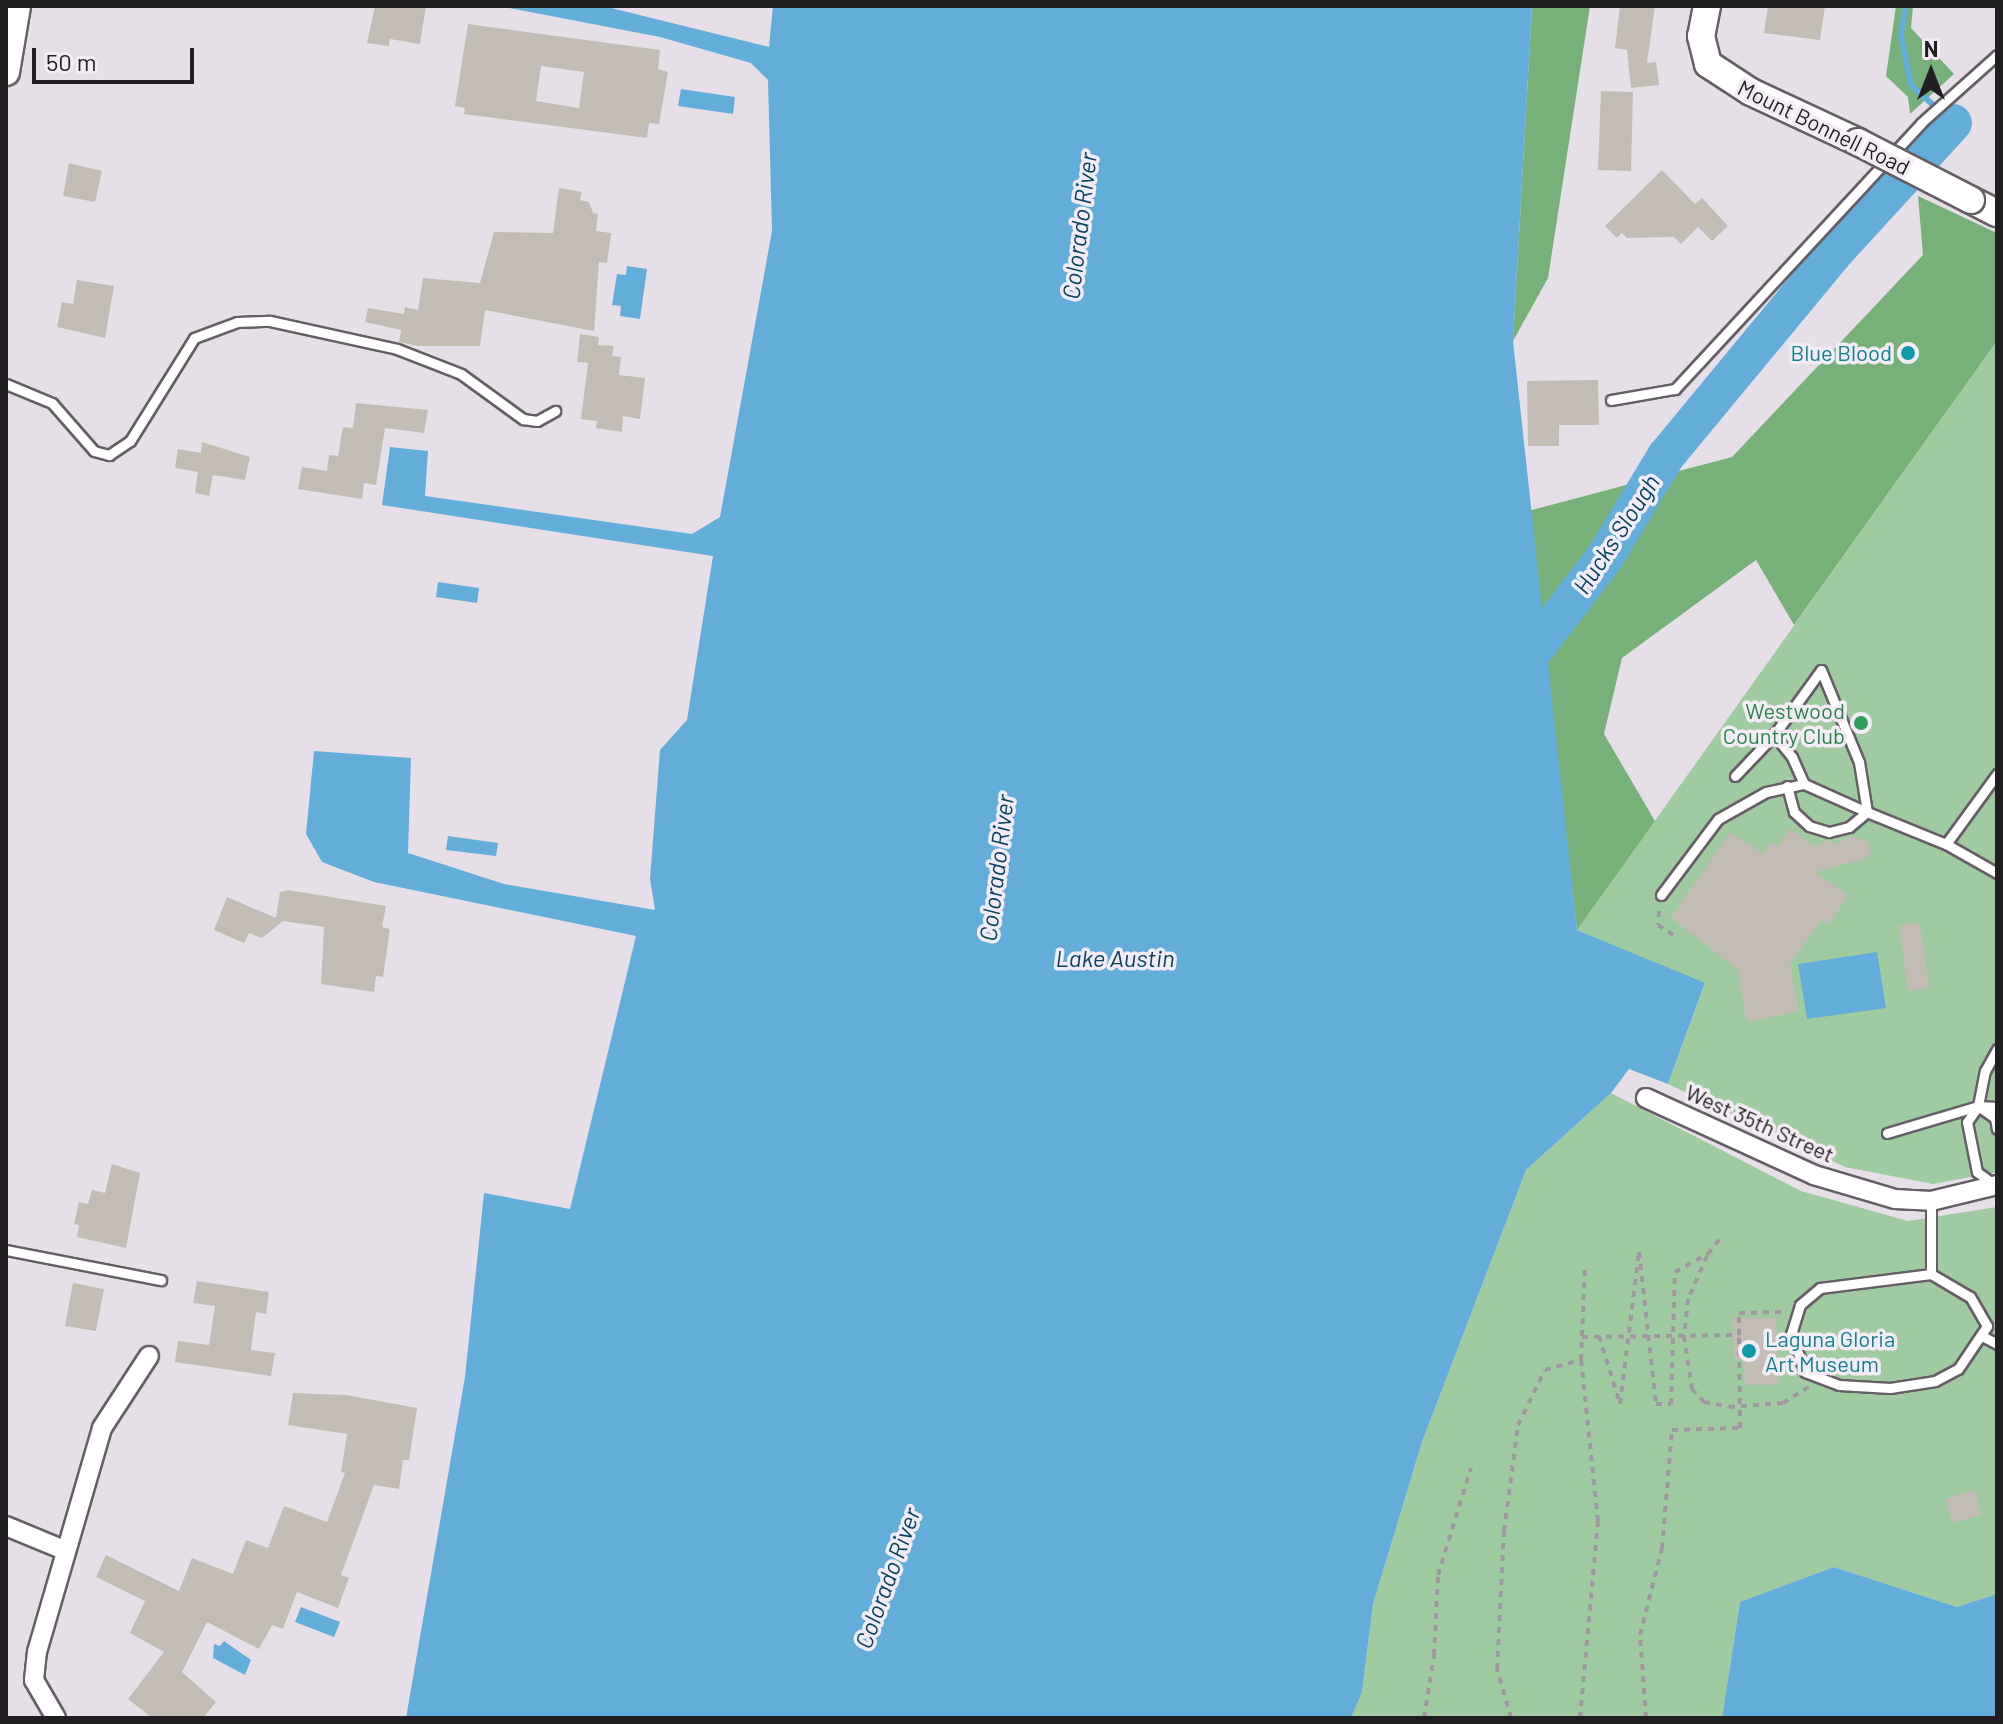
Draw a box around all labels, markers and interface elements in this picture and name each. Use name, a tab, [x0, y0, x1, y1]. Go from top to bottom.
scale bar	[36, 32, 198, 82]
north arrow	[1891, 32, 1971, 112]
text: N	[1924, 35, 1938, 61]
text: 50 m	[46, 47, 97, 76]
street label: Mount Bonnell Road	[1734, 74, 1914, 180]
water label: Colorado River	[1056, 151, 1102, 301]
place label: Blue Blood	[1790, 340, 1892, 366]
marker: Blue Blood	[1899, 344, 1917, 362]
water label: Hucks Slough	[1567, 469, 1665, 599]
place label: Westwood Country Club	[1723, 697, 1845, 748]
marker: Westwood Country Club	[1852, 714, 1870, 732]
water label: Colorado River	[973, 793, 1019, 943]
water label: Lake Austin	[1056, 944, 1174, 972]
street label: West 35th Street	[1682, 1078, 1838, 1168]
place label: Laguna Gloria Art Museum	[1765, 1325, 1895, 1376]
marker: Laguna Gloria Art Museum	[1740, 1342, 1758, 1360]
water label: Colorado River	[848, 1504, 926, 1652]

